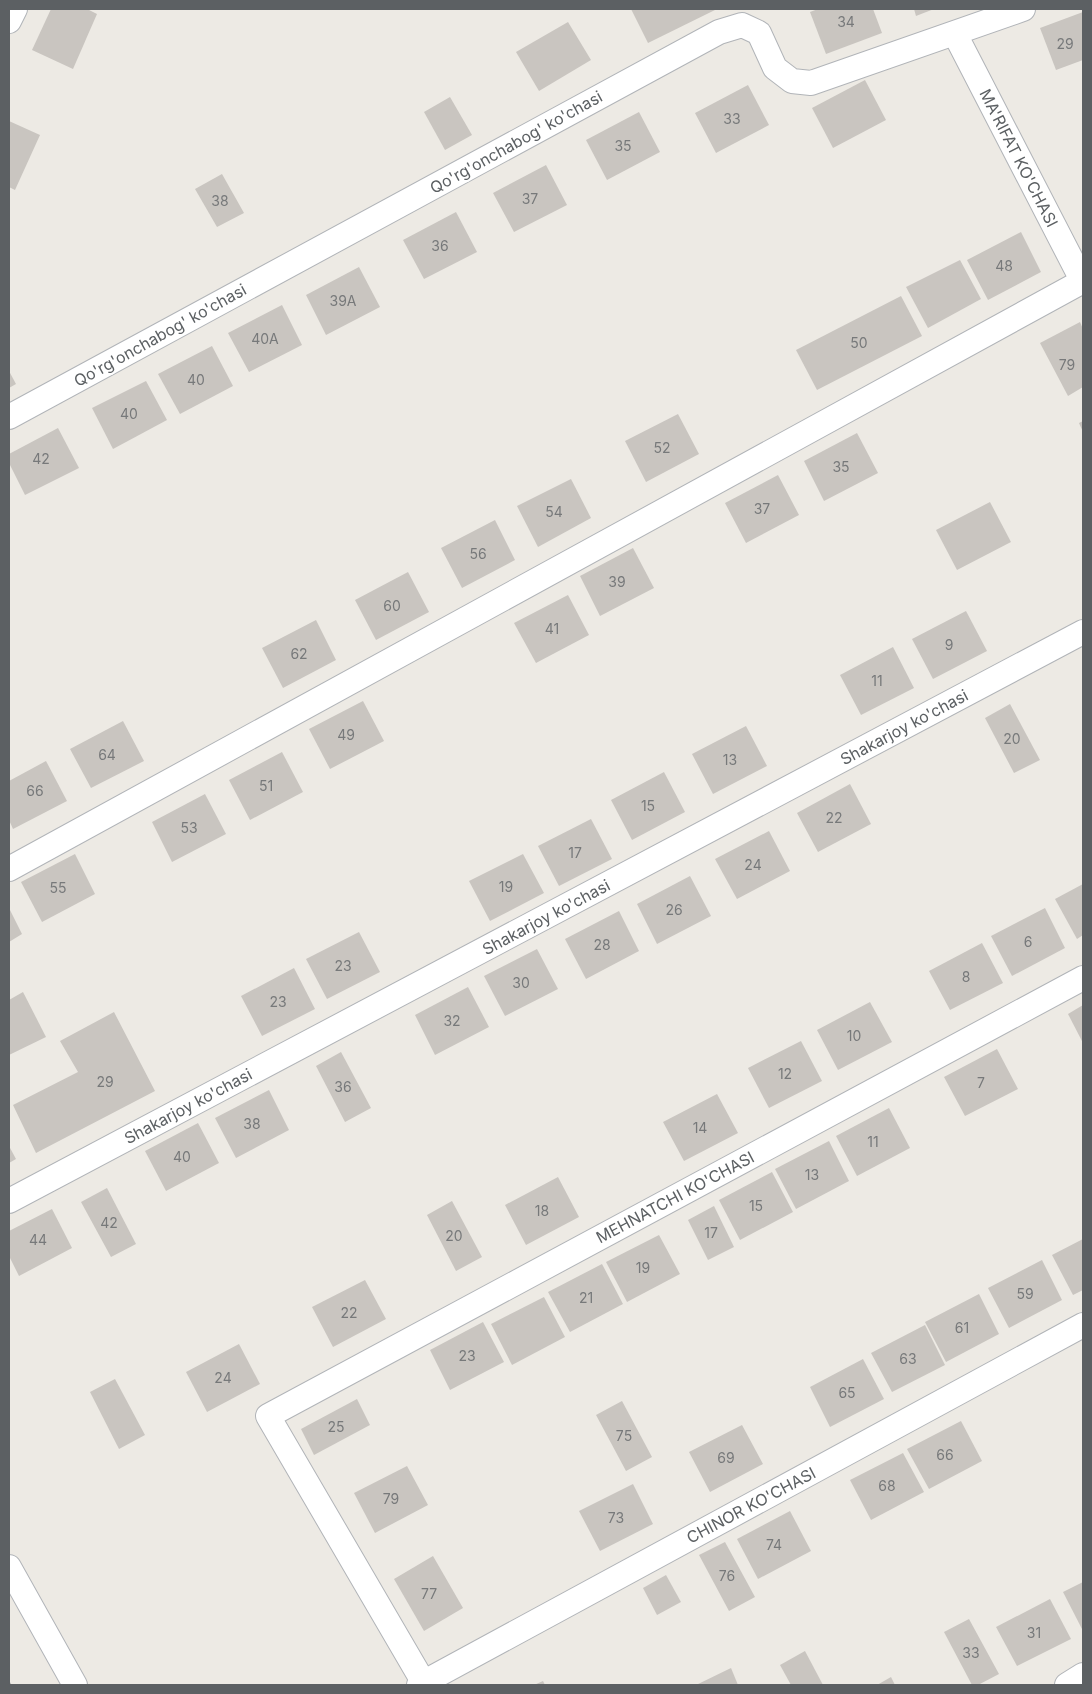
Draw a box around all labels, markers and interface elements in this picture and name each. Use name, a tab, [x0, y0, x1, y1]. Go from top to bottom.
house number: 34	[837, 13, 855, 30]
house number: 29	[1056, 35, 1074, 52]
street label: MA'RIFAT KO'CHASI	[975, 85, 1063, 231]
street label: Qo'rg'onchabog' ko'chasi	[426, 86, 606, 198]
house number: 33	[723, 110, 741, 127]
house number: 35	[614, 137, 632, 154]
house number: 37	[522, 190, 538, 207]
house number: 38	[211, 192, 229, 209]
house number: 36	[431, 237, 449, 254]
house number: 48	[995, 257, 1013, 274]
street label: Qo'rg'onchabog' ko'chasi	[70, 279, 250, 391]
house number: 39A	[330, 292, 357, 309]
house number: 40A	[251, 330, 279, 347]
house number: 50	[850, 334, 868, 351]
house number: 79	[1059, 356, 1075, 373]
house number: 40	[187, 371, 205, 388]
house number: 40	[120, 405, 138, 422]
house number: 52	[653, 439, 671, 456]
house number: 42	[32, 450, 50, 467]
house number: 35	[832, 458, 850, 475]
house number: 37	[754, 500, 770, 517]
house number: 54	[545, 503, 563, 520]
house number: 56	[469, 545, 487, 562]
house number: 39	[608, 573, 626, 590]
house number: 60	[383, 597, 401, 614]
house number: 41	[545, 620, 559, 637]
house number: 9	[945, 636, 953, 653]
house number: 62	[290, 645, 308, 662]
house number: 11	[871, 672, 883, 689]
street label: Shakarjoy ko'chasi	[837, 685, 971, 769]
house number: 49	[337, 726, 355, 743]
house number: 20	[1003, 730, 1021, 747]
house number: 64	[98, 746, 116, 763]
house number: 13	[723, 751, 737, 768]
house number: 51	[259, 777, 273, 794]
house number: 66	[26, 782, 44, 799]
house number: 15	[641, 797, 655, 814]
house number: 22	[825, 809, 843, 826]
house number: 53	[180, 819, 198, 836]
house number: 17	[568, 844, 582, 861]
house number: 24	[744, 856, 762, 873]
street label: Shakarjoy ko'chasi	[479, 875, 613, 959]
house number: 19	[499, 878, 513, 895]
house number: 55	[49, 879, 67, 896]
house number: 26	[665, 901, 683, 918]
house number: 6	[1024, 933, 1032, 950]
house number: 28	[593, 936, 611, 953]
house number: 23	[334, 957, 352, 974]
house number: 8	[962, 968, 970, 985]
house number: 30	[512, 974, 530, 991]
house number: 23	[269, 993, 287, 1010]
house number: 32	[443, 1012, 461, 1029]
house number: 10	[847, 1027, 861, 1044]
street label: Shakarjoy ko'chasi	[121, 1064, 255, 1148]
house number: 12	[778, 1065, 792, 1082]
house number: 29	[96, 1073, 114, 1090]
house number: 7	[977, 1074, 985, 1091]
house number: 36	[334, 1078, 352, 1095]
house number: 38	[243, 1115, 261, 1132]
house number: 14	[693, 1119, 707, 1136]
house number: 11	[867, 1133, 879, 1150]
street label: MEHNATCHI KO'CHASI	[592, 1147, 758, 1247]
house number: 40	[173, 1148, 191, 1165]
house number: 13	[805, 1166, 819, 1183]
house number: 15	[749, 1197, 763, 1214]
house number: 18	[535, 1202, 549, 1219]
house number: 42	[100, 1214, 118, 1231]
house number: 17	[704, 1224, 718, 1241]
house number: 20	[445, 1227, 463, 1244]
house number: 44	[29, 1231, 47, 1248]
house number: 19	[636, 1259, 650, 1276]
house number: 59	[1016, 1285, 1034, 1302]
house number: 21	[579, 1289, 593, 1306]
house number: 22	[340, 1304, 358, 1321]
house number: 61	[955, 1319, 969, 1336]
house number: 23	[458, 1347, 476, 1364]
house number: 63	[899, 1350, 917, 1367]
house number: 24	[214, 1369, 232, 1386]
house number: 65	[838, 1384, 856, 1401]
house number: 25	[327, 1418, 345, 1435]
house number: 75	[616, 1427, 632, 1444]
house number: 66	[936, 1446, 954, 1463]
house number: 69	[717, 1449, 735, 1466]
street label: CHINOR KO'CHASI	[683, 1463, 819, 1547]
house number: 68	[878, 1477, 896, 1494]
house number: 79	[383, 1490, 399, 1507]
house number: 73	[608, 1509, 624, 1526]
house number: 74	[766, 1536, 782, 1553]
house number: 76	[719, 1567, 735, 1584]
house number: 77	[421, 1585, 437, 1602]
house number: 31	[1027, 1624, 1041, 1641]
house number: 33	[962, 1644, 980, 1661]

